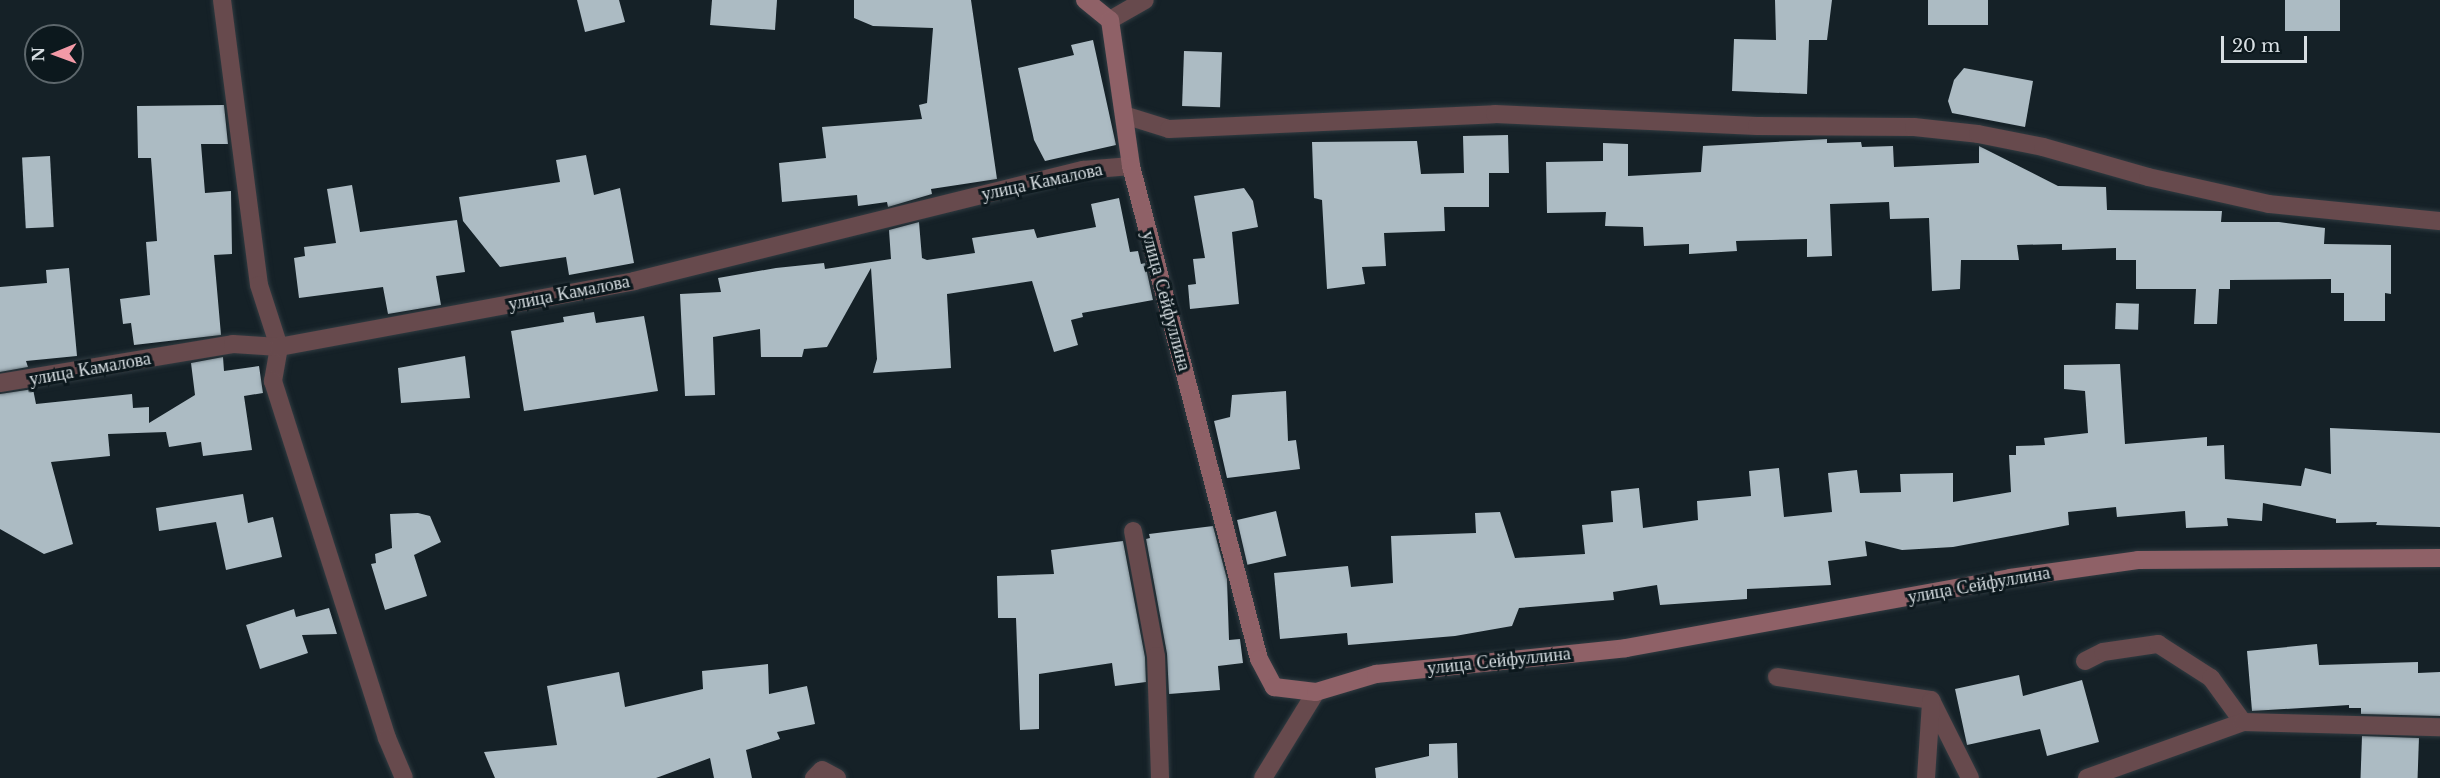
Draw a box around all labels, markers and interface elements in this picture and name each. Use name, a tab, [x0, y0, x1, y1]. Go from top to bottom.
north arrow	[24, 24, 84, 84]
scale bar	[2224, 24, 2310, 62]
text: 20 m	[2232, 35, 2280, 57]
text: N	[28, 47, 48, 62]
street label: улица Камалова	[980, 159, 1104, 205]
street label: улица Сейфуллина	[1137, 229, 1195, 373]
street label: улица Камалова	[507, 271, 631, 315]
street label: улица Камалова	[28, 348, 152, 390]
street label: улица Сейфуллина	[1906, 562, 2052, 608]
street label: улица Сейфуллина	[1426, 643, 1572, 679]

